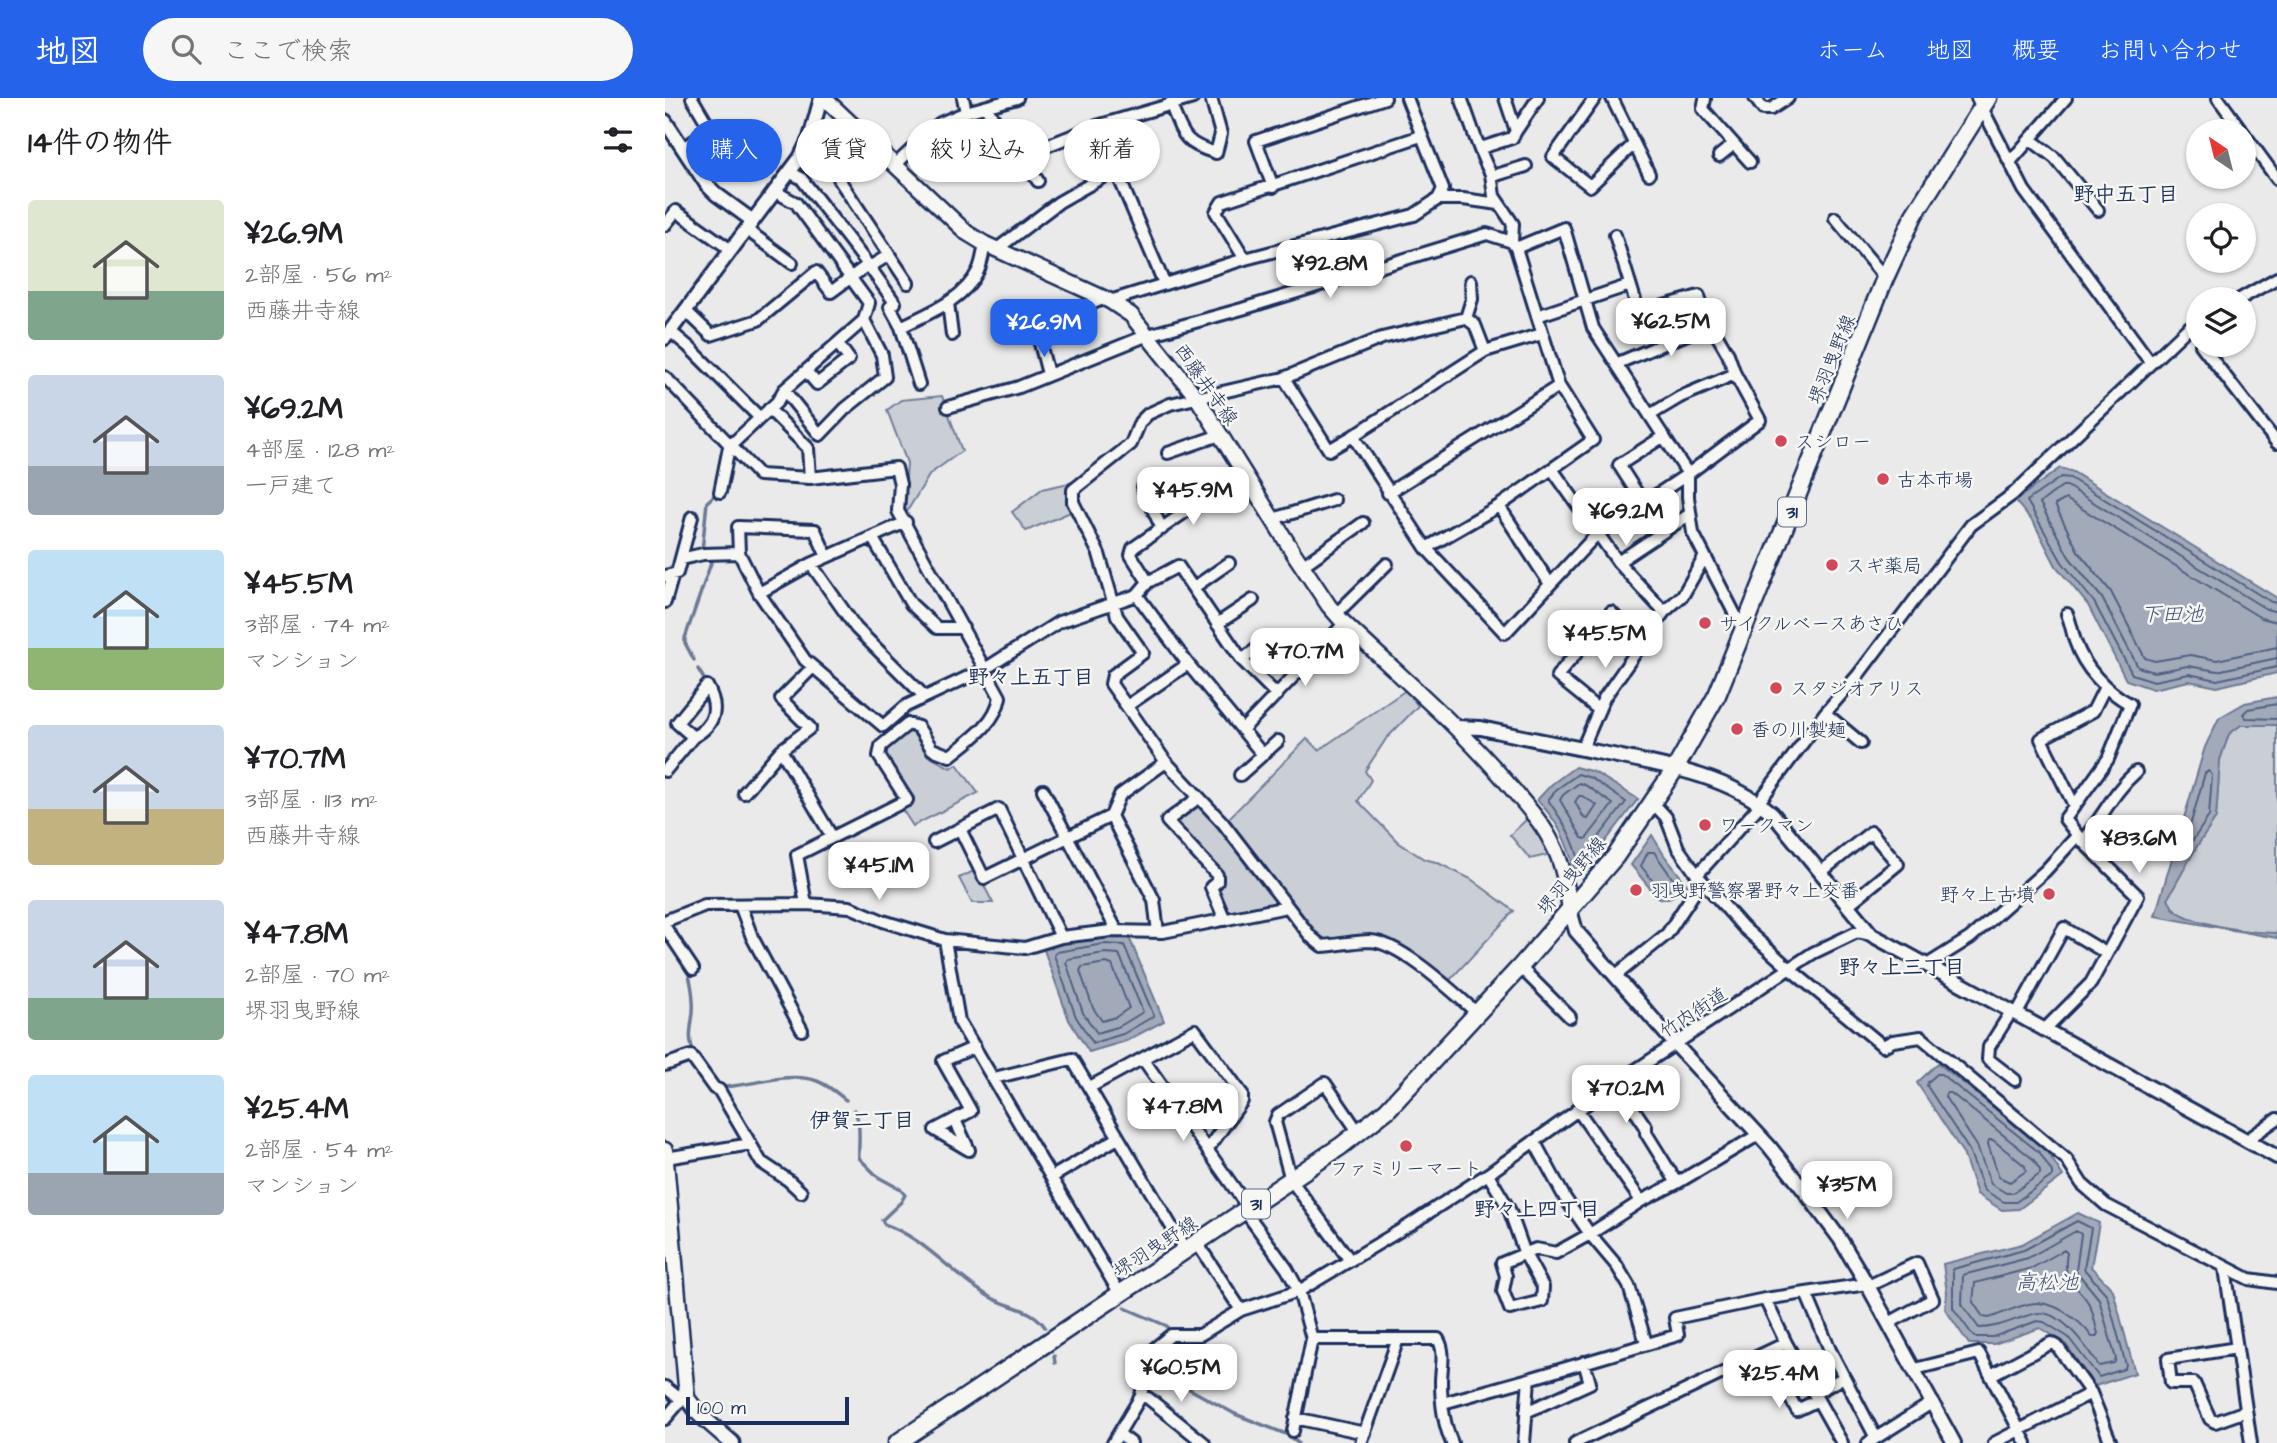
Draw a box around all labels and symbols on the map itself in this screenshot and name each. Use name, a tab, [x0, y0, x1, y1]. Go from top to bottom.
north arrow	[2186, 119, 2256, 189]
district label: 野中五丁目	[2074, 180, 2179, 209]
pin: ¥92.8M	[1273, 240, 1387, 300]
pin: ¥62.5M	[1614, 299, 1728, 358]
pin: ¥26.9M	[987, 300, 1101, 359]
street label: 堺羽曳野線	[1802, 310, 1863, 409]
street label: 西藤井寺線	[1167, 338, 1244, 432]
place label: スシロー	[1795, 429, 1871, 456]
marker: スシロー	[1773, 433, 1789, 449]
place label: 古本市場	[1897, 467, 1973, 494]
pin: ¥45.9M	[1136, 468, 1250, 527]
marker: 古本市場	[1875, 471, 1891, 487]
pin: ¥69.2M	[1569, 489, 1683, 548]
road number: 31	[1778, 498, 1806, 526]
place label: スギ薬局	[1846, 553, 1922, 580]
marker: スギ薬局	[1824, 557, 1840, 573]
water label: 下田池	[2141, 600, 2204, 629]
pin: ¥45.5M	[1548, 610, 1662, 670]
place label: サイクルベースあさひ	[1719, 611, 1904, 638]
marker: サイクルベースあさひ	[1697, 615, 1713, 631]
pin: ¥70.7M	[1248, 628, 1362, 688]
district label: 野々上五丁目	[968, 663, 1094, 692]
place label: スタジオアリス	[1790, 676, 1923, 703]
marker: スタジオアリス	[1768, 680, 1784, 696]
place label: 香の川製麺	[1751, 717, 1846, 744]
marker: 香の川製麺	[1729, 721, 1745, 737]
place label: ワークマン	[1719, 813, 1814, 840]
pin: ¥83.6M	[2082, 816, 2196, 875]
marker: ワークマン	[1697, 817, 1713, 833]
street label: 堺羽曳野線	[1531, 831, 1613, 921]
pin: ¥45.1M	[822, 842, 936, 902]
place label: 羽曳野警察署野々上交番	[1650, 878, 1859, 905]
marker: 羽曳野警察署野々上交番	[1628, 882, 1644, 898]
place label: 野々上古墳	[1940, 882, 2035, 909]
marker: 野々上古墳	[2041, 886, 2057, 902]
district label: 野々上三丁目	[1839, 953, 1965, 982]
street label: 竹内街道	[1655, 981, 1733, 1045]
pin: ¥70.2M	[1569, 1066, 1683, 1125]
pin: ¥47.8M	[1126, 1084, 1240, 1143]
district label: 伊賀二丁目	[810, 1106, 915, 1135]
marker: ファミリーマート	[1398, 1138, 1414, 1154]
place label: ファミリーマート	[1330, 1156, 1482, 1183]
pin: ¥35M	[1806, 1162, 1888, 1221]
road number: 31	[1242, 1190, 1270, 1218]
district label: 野々上四丁目	[1474, 1195, 1600, 1224]
street label: 堺羽曳野線	[1109, 1210, 1203, 1284]
water label: 高松池	[2016, 1268, 2079, 1297]
pin: ¥60.5M	[1124, 1344, 1238, 1404]
pin: ¥25.4M	[1722, 1350, 1836, 1410]
scale bar	[686, 1394, 849, 1426]

